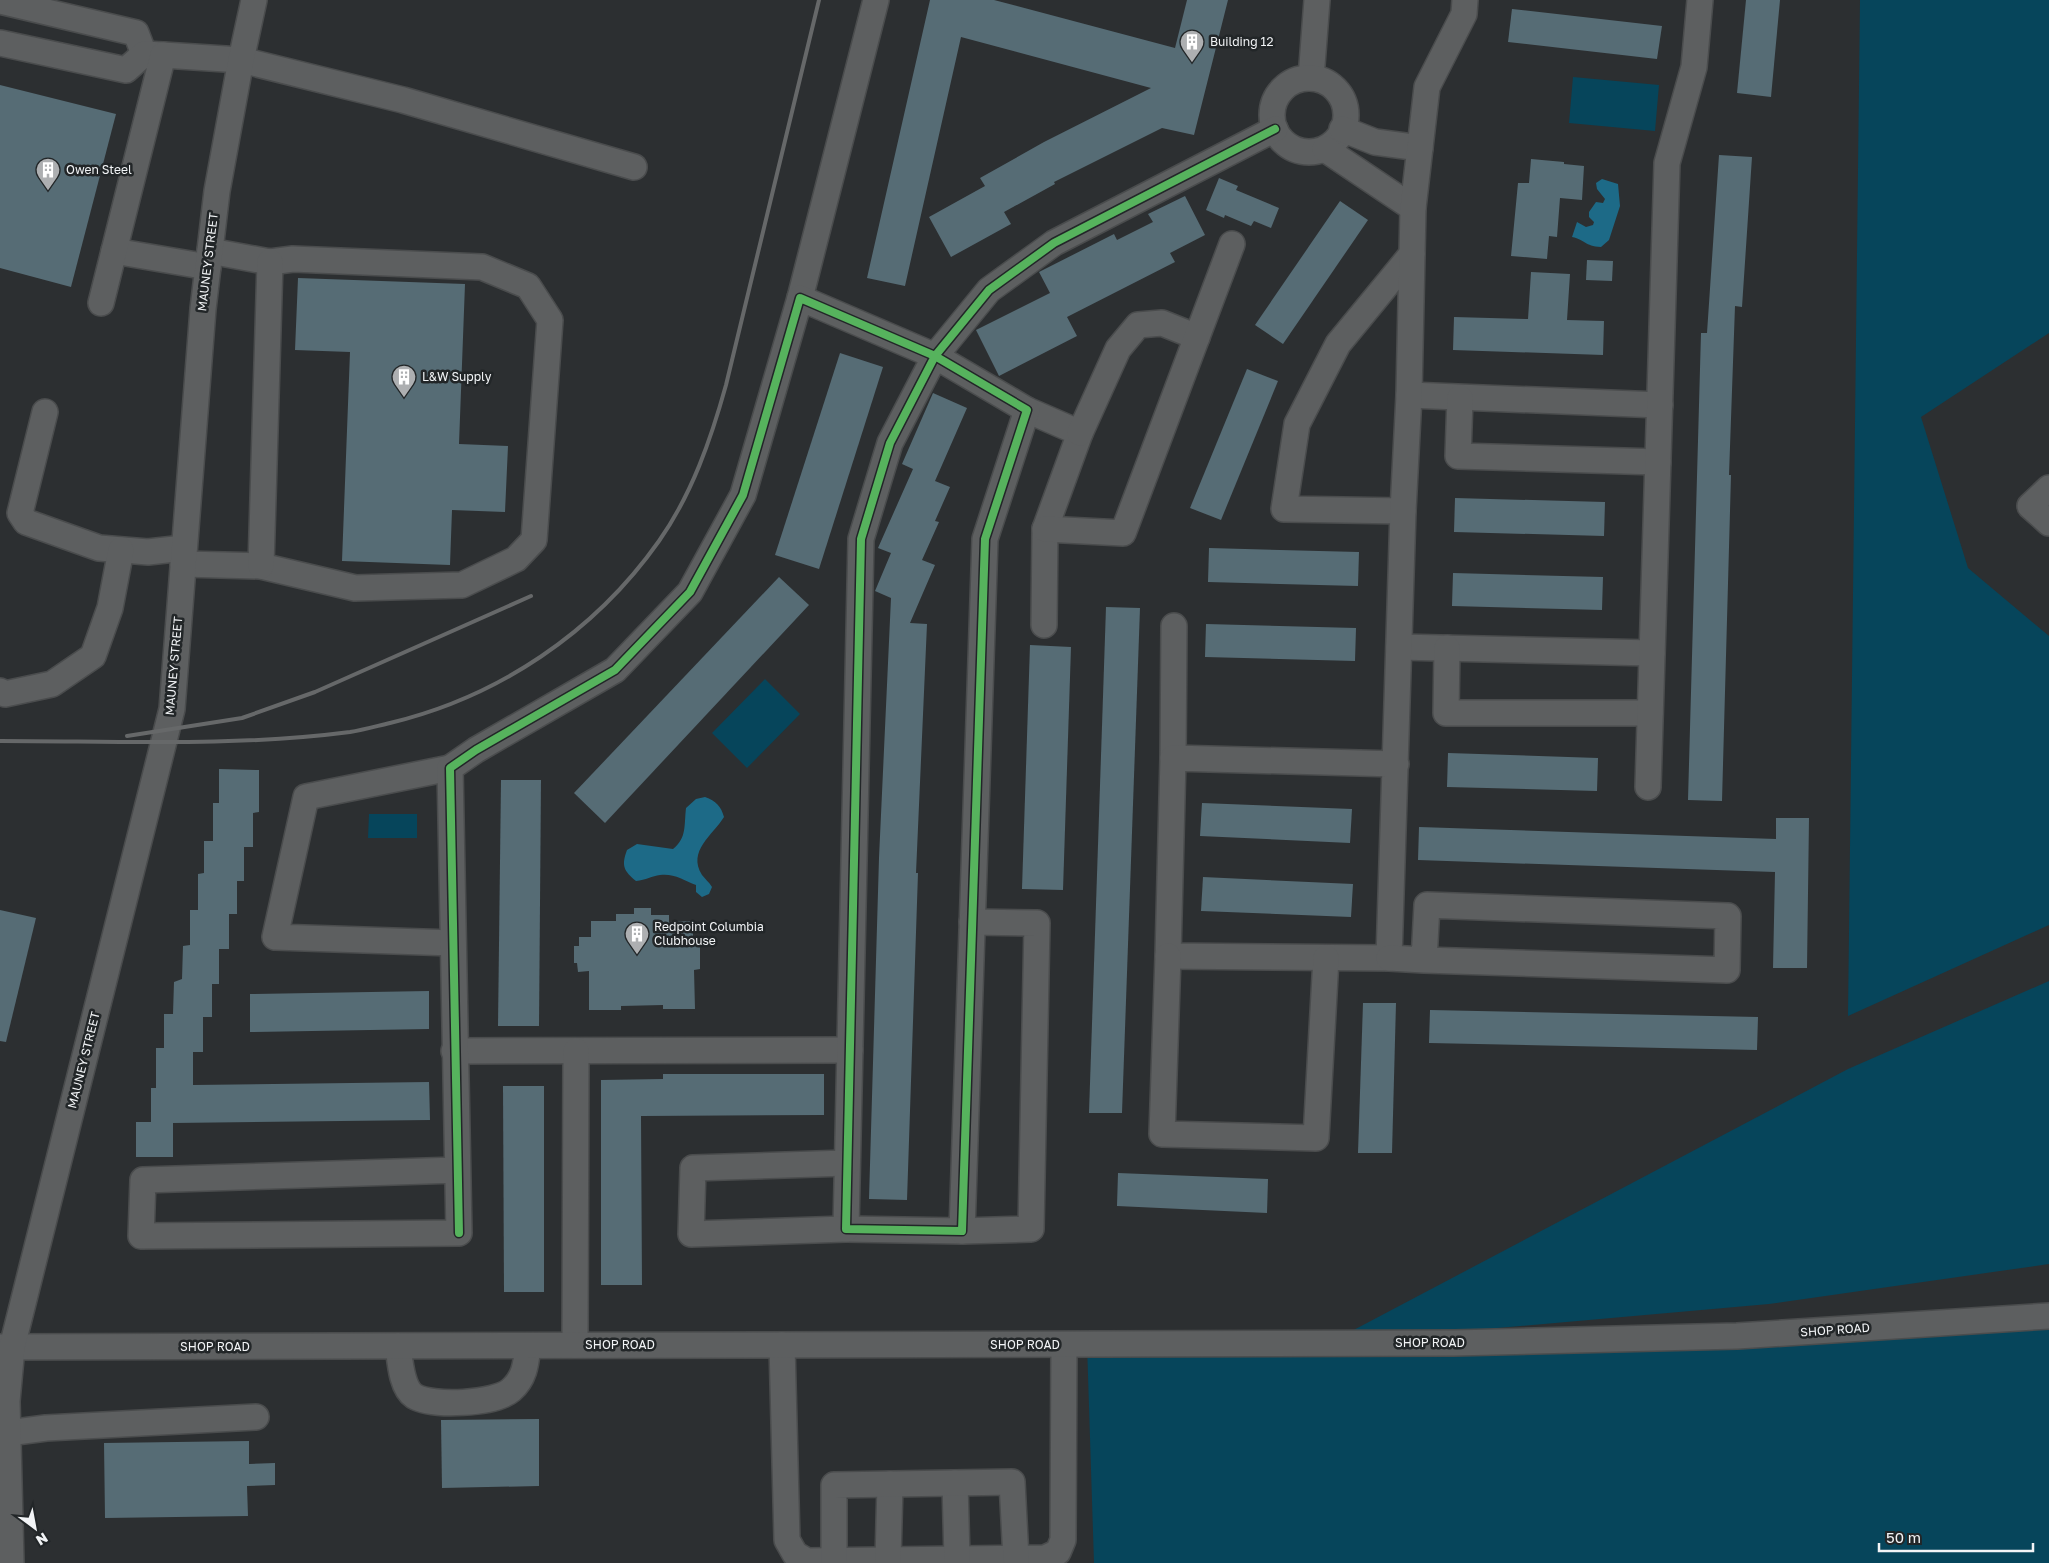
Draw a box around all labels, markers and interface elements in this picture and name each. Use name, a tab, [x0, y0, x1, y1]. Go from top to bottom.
building icon: Building 12	[1179, 29, 1205, 63]
place label: Building 12	[1210, 34, 1273, 49]
building icon: Owen Steel	[35, 157, 61, 191]
place label: Owen Steel	[66, 162, 132, 177]
street label: MAUNEY STREET	[194, 211, 221, 312]
building icon: L&W Supply	[391, 364, 417, 398]
place label: L&W Supply	[422, 369, 492, 384]
street label: MAUNEY STREET	[162, 615, 185, 716]
place label: Redpoint Columbia Clubhouse	[654, 919, 764, 948]
building icon: Redpoint Columbia Clubhouse	[624, 921, 650, 955]
street label: MAUNEY STREET	[64, 1009, 103, 1110]
street label: SHOP ROAD	[1800, 1320, 1870, 1339]
street label: SHOP ROAD	[1395, 1335, 1465, 1350]
street label: SHOP ROAD	[585, 1337, 655, 1352]
street label: SHOP ROAD	[990, 1337, 1060, 1352]
street label: SHOP ROAD	[180, 1339, 250, 1354]
north arrow	[10, 1503, 60, 1553]
scale bar	[1879, 1520, 2033, 1552]
text: 50 m	[1886, 1528, 1921, 1546]
text: N	[33, 1529, 51, 1549]

